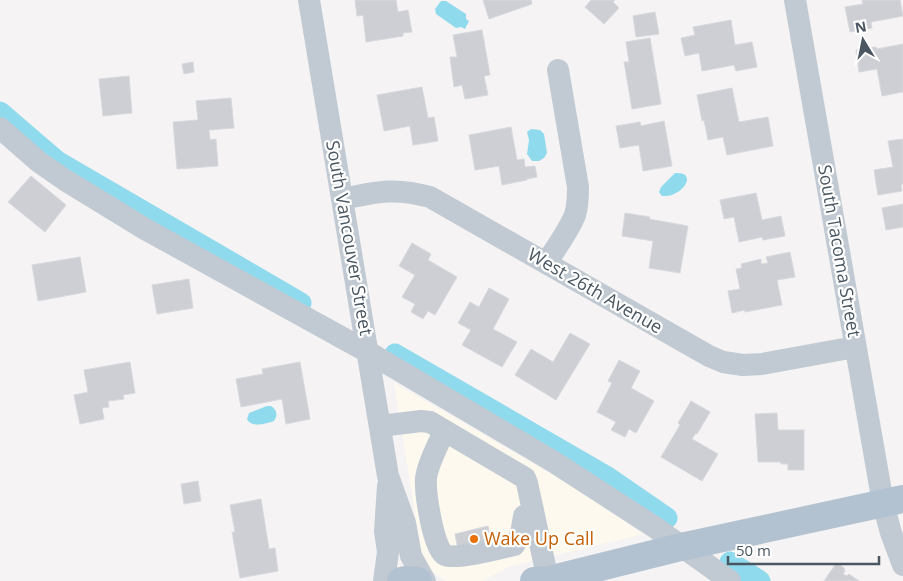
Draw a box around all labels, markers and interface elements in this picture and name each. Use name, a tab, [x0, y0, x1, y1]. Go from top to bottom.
north arrow	[838, 15, 888, 65]
text: N	[853, 16, 868, 37]
street label: South Vancouver Street	[321, 138, 379, 337]
street label: South Tacoma Street	[813, 163, 867, 339]
street label: West 26th Avenue	[524, 242, 667, 338]
place label: Wake Up Call	[484, 526, 594, 550]
marker: Wake Up Call	[468, 533, 480, 545]
scale bar	[728, 534, 879, 566]
text: 50 m	[736, 540, 771, 560]

